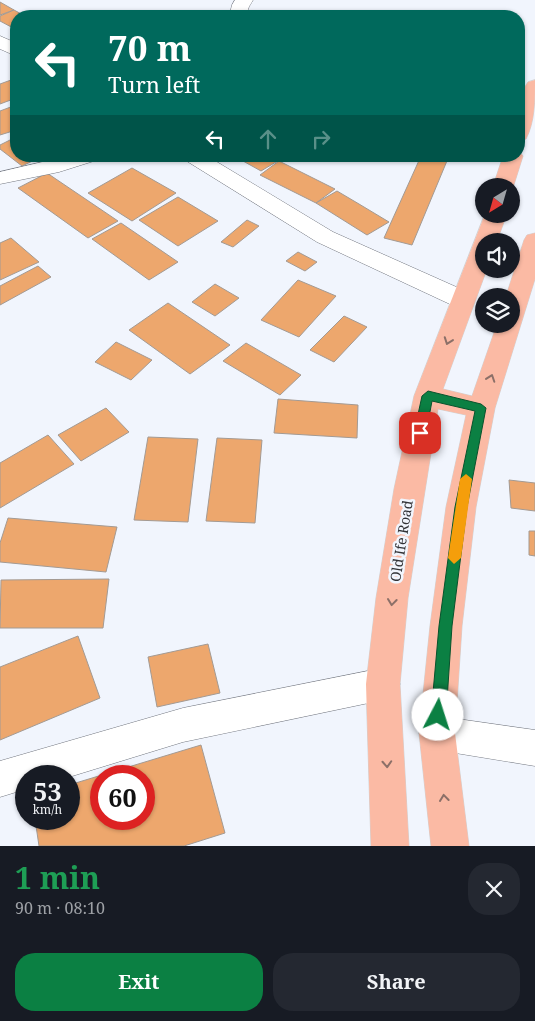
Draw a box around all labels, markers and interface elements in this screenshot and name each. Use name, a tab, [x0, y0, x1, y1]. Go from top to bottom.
text: 70 m	[108, 24, 191, 71]
icon: left	[25, 30, 90, 95]
text: Turn left	[108, 69, 200, 99]
icon: left	[201, 125, 229, 153]
icon: ahead	[254, 125, 282, 153]
icon: right	[307, 125, 335, 153]
north arrow	[475, 178, 520, 222]
map controls	[475, 178, 520, 333]
button: sound	[475, 233, 520, 278]
button: layers	[475, 288, 520, 333]
one-way arrow	[444, 336, 454, 345]
one-way arrow	[485, 374, 495, 383]
pin	[399, 412, 441, 454]
icon: arrive	[406, 419, 434, 447]
street label: Old Ife Road	[385, 499, 417, 583]
one-way arrow	[387, 597, 397, 606]
position arrow	[411, 688, 463, 740]
one-way arrow	[381, 760, 392, 768]
speed limit sign: 60	[90, 765, 155, 830]
text: 53	[33, 774, 62, 808]
one-way arrow	[439, 793, 450, 801]
text: km/h	[33, 801, 62, 818]
text: 1 min	[15, 857, 100, 898]
button: close	[468, 863, 520, 915]
text: 90 m · 08:10	[15, 897, 105, 919]
button: Exit	[15, 953, 263, 1011]
button: Share	[273, 953, 520, 1011]

